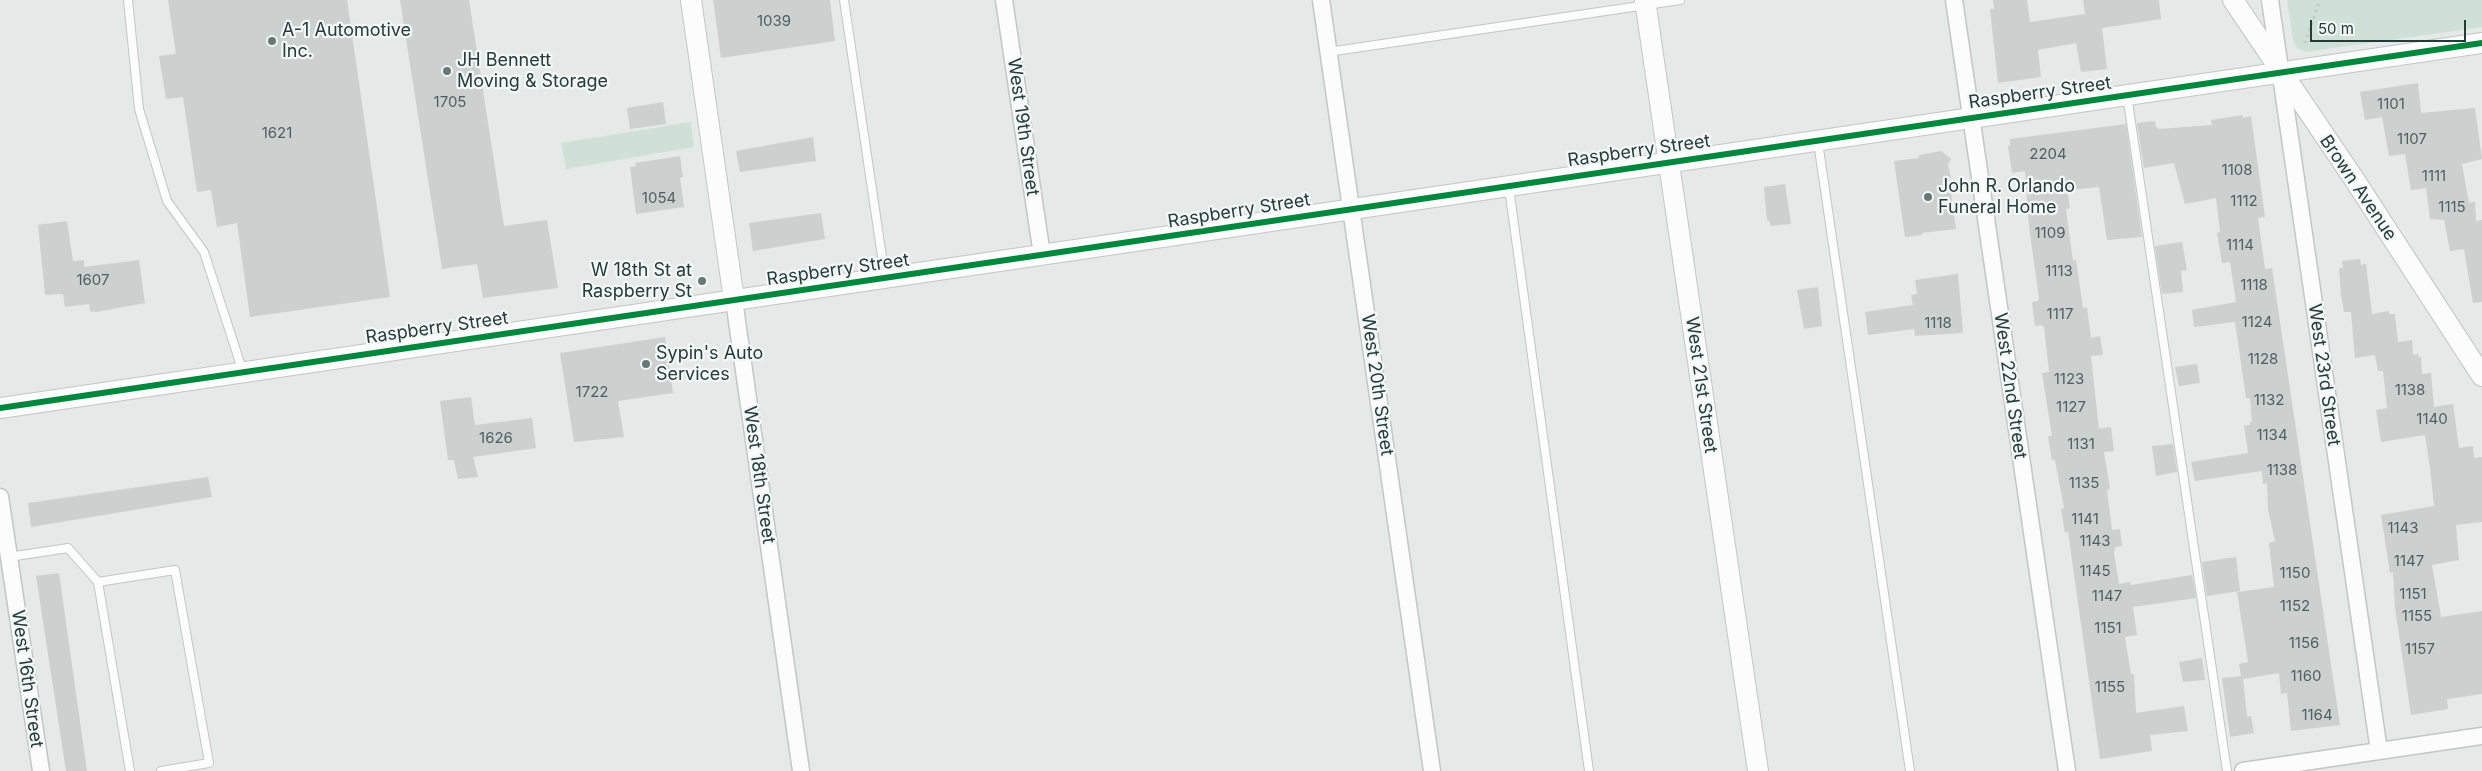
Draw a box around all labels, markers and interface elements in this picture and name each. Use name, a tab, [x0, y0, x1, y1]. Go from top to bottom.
scale bar	[2312, 10, 2468, 42]
house number: 1039	[757, 12, 791, 30]
text: 50 m	[2318, 19, 2354, 38]
place label: A-1 Automotive Inc.	[282, 20, 411, 62]
marker: A-1 Automotive Inc.	[266, 35, 278, 47]
place label: JH Bennett Moving & Storage	[457, 50, 608, 92]
street label: West 19th Street	[1003, 57, 1043, 197]
marker: JH Bennett Moving & Storage	[441, 65, 453, 77]
street label: Raspberry Street	[1967, 72, 2113, 114]
house number: 1705	[434, 93, 466, 111]
house number: 1101	[2377, 95, 2405, 113]
house number: 1621	[262, 124, 292, 142]
street label: Raspberry Street	[1566, 130, 1712, 172]
house number: 1107	[2397, 130, 2427, 148]
street label: Brown Avenue	[2315, 131, 2401, 245]
house number: 2204	[2029, 145, 2067, 163]
house number: 1108	[2222, 161, 2252, 179]
house number: 1111	[2422, 167, 2446, 185]
place label: John R. Orlando Funeral Home	[1938, 176, 2075, 218]
house number: 1054	[642, 189, 676, 207]
street label: Raspberry Street	[1166, 189, 1312, 233]
marker: John R. Orlando Funeral Home	[1922, 191, 1934, 203]
house number: 1112	[2230, 192, 2258, 210]
house number: 1115	[2438, 198, 2466, 216]
house number: 1109	[2035, 224, 2065, 242]
house number: 1114	[2226, 236, 2254, 254]
street label: Raspberry Street	[765, 249, 911, 291]
place label: W 18th St at Raspberry St	[582, 260, 692, 302]
house number: 1113	[2045, 262, 2073, 280]
house number: 1607	[76, 271, 110, 289]
marker: W 18th St at Raspberry St	[696, 275, 708, 287]
house number: 1118	[2240, 276, 2268, 294]
street label: West 23rd Street	[2303, 303, 2345, 447]
house number: 1117	[2047, 305, 2073, 323]
street label: Raspberry Street	[364, 307, 510, 349]
street label: West 22nd Street	[1989, 312, 2031, 460]
street label: West 20th Street	[1356, 313, 1398, 457]
house number: 1124	[2242, 313, 2272, 331]
house number: 1118	[1924, 314, 1952, 332]
street label: West 21st Street	[1681, 316, 1721, 454]
place label: Sypin's Auto Services	[656, 343, 763, 386]
house number: 1128	[2248, 350, 2278, 368]
marker: Sypin's Auto Services	[640, 358, 652, 370]
house number: 1123	[2054, 370, 2084, 388]
house number: 1138	[2395, 381, 2425, 399]
house number: 1722	[576, 383, 608, 401]
house number: 1132	[2254, 391, 2284, 409]
house number: 1127	[2056, 398, 2086, 416]
street label: West 18th Street	[739, 405, 779, 545]
house number: 1140	[2416, 410, 2448, 428]
house number: 1134	[2256, 426, 2288, 444]
house number: 1626	[479, 429, 513, 447]
house number: 1131	[2067, 435, 2095, 453]
house number: 1138	[2267, 461, 2297, 479]
house number: 1135	[2069, 474, 2099, 492]
house number: 1141	[2071, 510, 2099, 528]
house number: 1143	[2387, 519, 2419, 537]
house number: 1143	[2079, 532, 2111, 550]
house number: 1147	[2394, 552, 2424, 570]
house number: 1145	[2079, 562, 2111, 580]
house number: 1150	[2280, 564, 2310, 582]
house number: 1151	[2399, 585, 2427, 603]
house number: 1147	[2092, 587, 2122, 605]
house number: 1152	[2280, 597, 2310, 615]
house number: 1155	[2402, 607, 2432, 625]
street label: West 16th Street	[7, 609, 47, 749]
house number: 1151	[2094, 619, 2122, 637]
house number: 1156	[2289, 634, 2319, 652]
house number: 1157	[2405, 640, 2435, 658]
house number: 1160	[2291, 667, 2321, 685]
house number: 1155	[2095, 678, 2125, 696]
house number: 1164	[2301, 706, 2333, 724]

